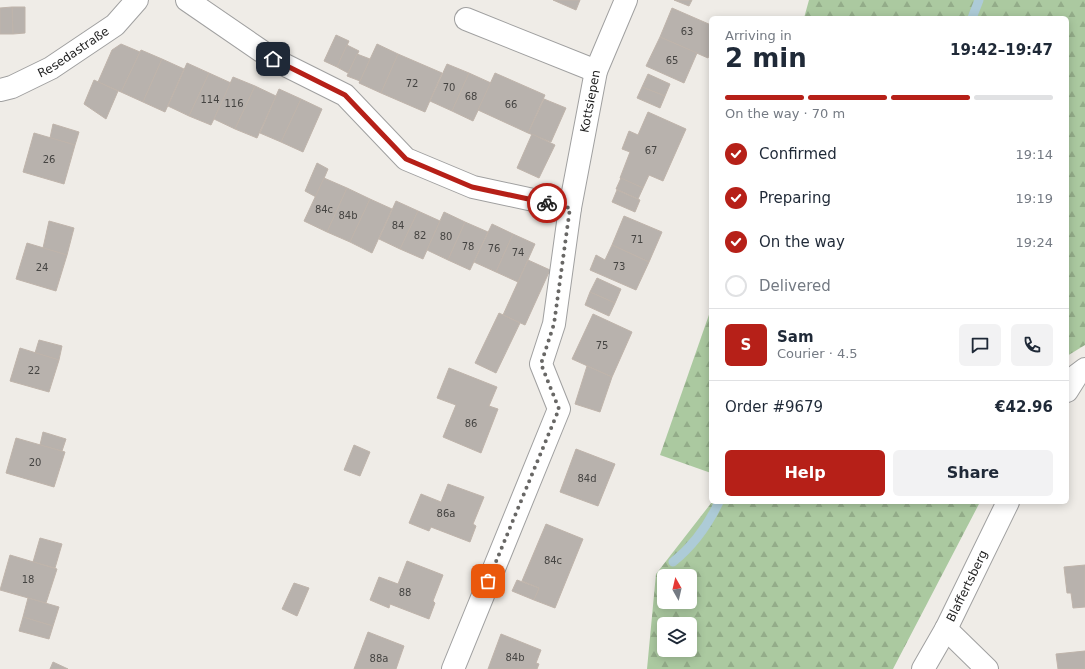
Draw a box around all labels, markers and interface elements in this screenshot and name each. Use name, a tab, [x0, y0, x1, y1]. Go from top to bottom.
street label: Resedastraße	[36, 24, 112, 80]
house number: 63	[681, 26, 693, 37]
text: Arriving in	[725, 28, 792, 43]
text: 19:42–19:47	[950, 41, 1053, 59]
pin	[256, 42, 290, 76]
text: 2 min	[725, 43, 807, 73]
icon: home	[262, 48, 284, 70]
house number: 65	[666, 55, 678, 66]
street label: Kottsiepen	[577, 69, 603, 134]
house number: 72	[406, 78, 418, 89]
house number: 70	[443, 82, 455, 93]
house number: 68	[465, 91, 477, 102]
house number: 114	[200, 94, 220, 105]
house number: 116	[224, 98, 244, 109]
house number: 66	[505, 99, 517, 110]
text: On the way · 70 m	[725, 106, 845, 121]
icon: check	[725, 143, 747, 165]
house number: 67	[645, 145, 657, 156]
text: Confirmed	[759, 145, 837, 163]
text: 19:14	[1016, 147, 1053, 162]
house number: 26	[43, 154, 55, 165]
courier	[527, 183, 567, 223]
icon: check	[725, 187, 747, 209]
text: Preparing	[759, 189, 831, 207]
text: 19:19	[1016, 191, 1053, 206]
icon: bike	[536, 192, 558, 214]
house number: 84c	[315, 204, 333, 215]
house number: 84b	[338, 210, 358, 221]
house number: 84	[392, 220, 404, 231]
house number: 82	[414, 230, 426, 241]
house number: 80	[440, 231, 452, 242]
icon: check	[725, 231, 747, 253]
text: On the way	[759, 233, 845, 251]
house number: 71	[631, 234, 643, 245]
text: 19:24	[1016, 235, 1053, 250]
house number: 78	[462, 241, 474, 252]
house number: 76	[488, 243, 500, 254]
house number: 74	[512, 247, 524, 258]
house number: 73	[613, 261, 625, 272]
house number: 24	[36, 262, 48, 273]
text: Delivered	[759, 277, 831, 295]
button: chat	[959, 324, 1001, 366]
button: phone	[1011, 324, 1053, 366]
text: Sam	[777, 328, 814, 346]
text: S	[741, 336, 751, 354]
house number: 75	[596, 340, 608, 351]
text: Courier · 4.5	[777, 346, 858, 361]
house number: 22	[28, 365, 40, 376]
text: Order #9679	[725, 398, 823, 416]
text: €42.96	[995, 398, 1053, 416]
house number: 86	[465, 418, 477, 429]
button: Help	[725, 450, 885, 496]
button: Share	[893, 450, 1053, 496]
house number: 20	[29, 457, 41, 468]
house number: 84d	[577, 473, 597, 484]
house number: 86a	[437, 508, 455, 519]
street label: Blaffertsberg	[944, 548, 990, 624]
house number: 84c	[544, 555, 562, 566]
pin	[471, 564, 505, 598]
north arrow	[657, 569, 697, 609]
map controls	[657, 569, 697, 657]
icon: bag	[477, 570, 499, 592]
house number: 18	[22, 574, 34, 585]
house number: 88	[399, 587, 411, 598]
button: layers	[657, 617, 697, 657]
house number: 84b	[505, 652, 525, 663]
house number: 88a	[370, 653, 388, 664]

